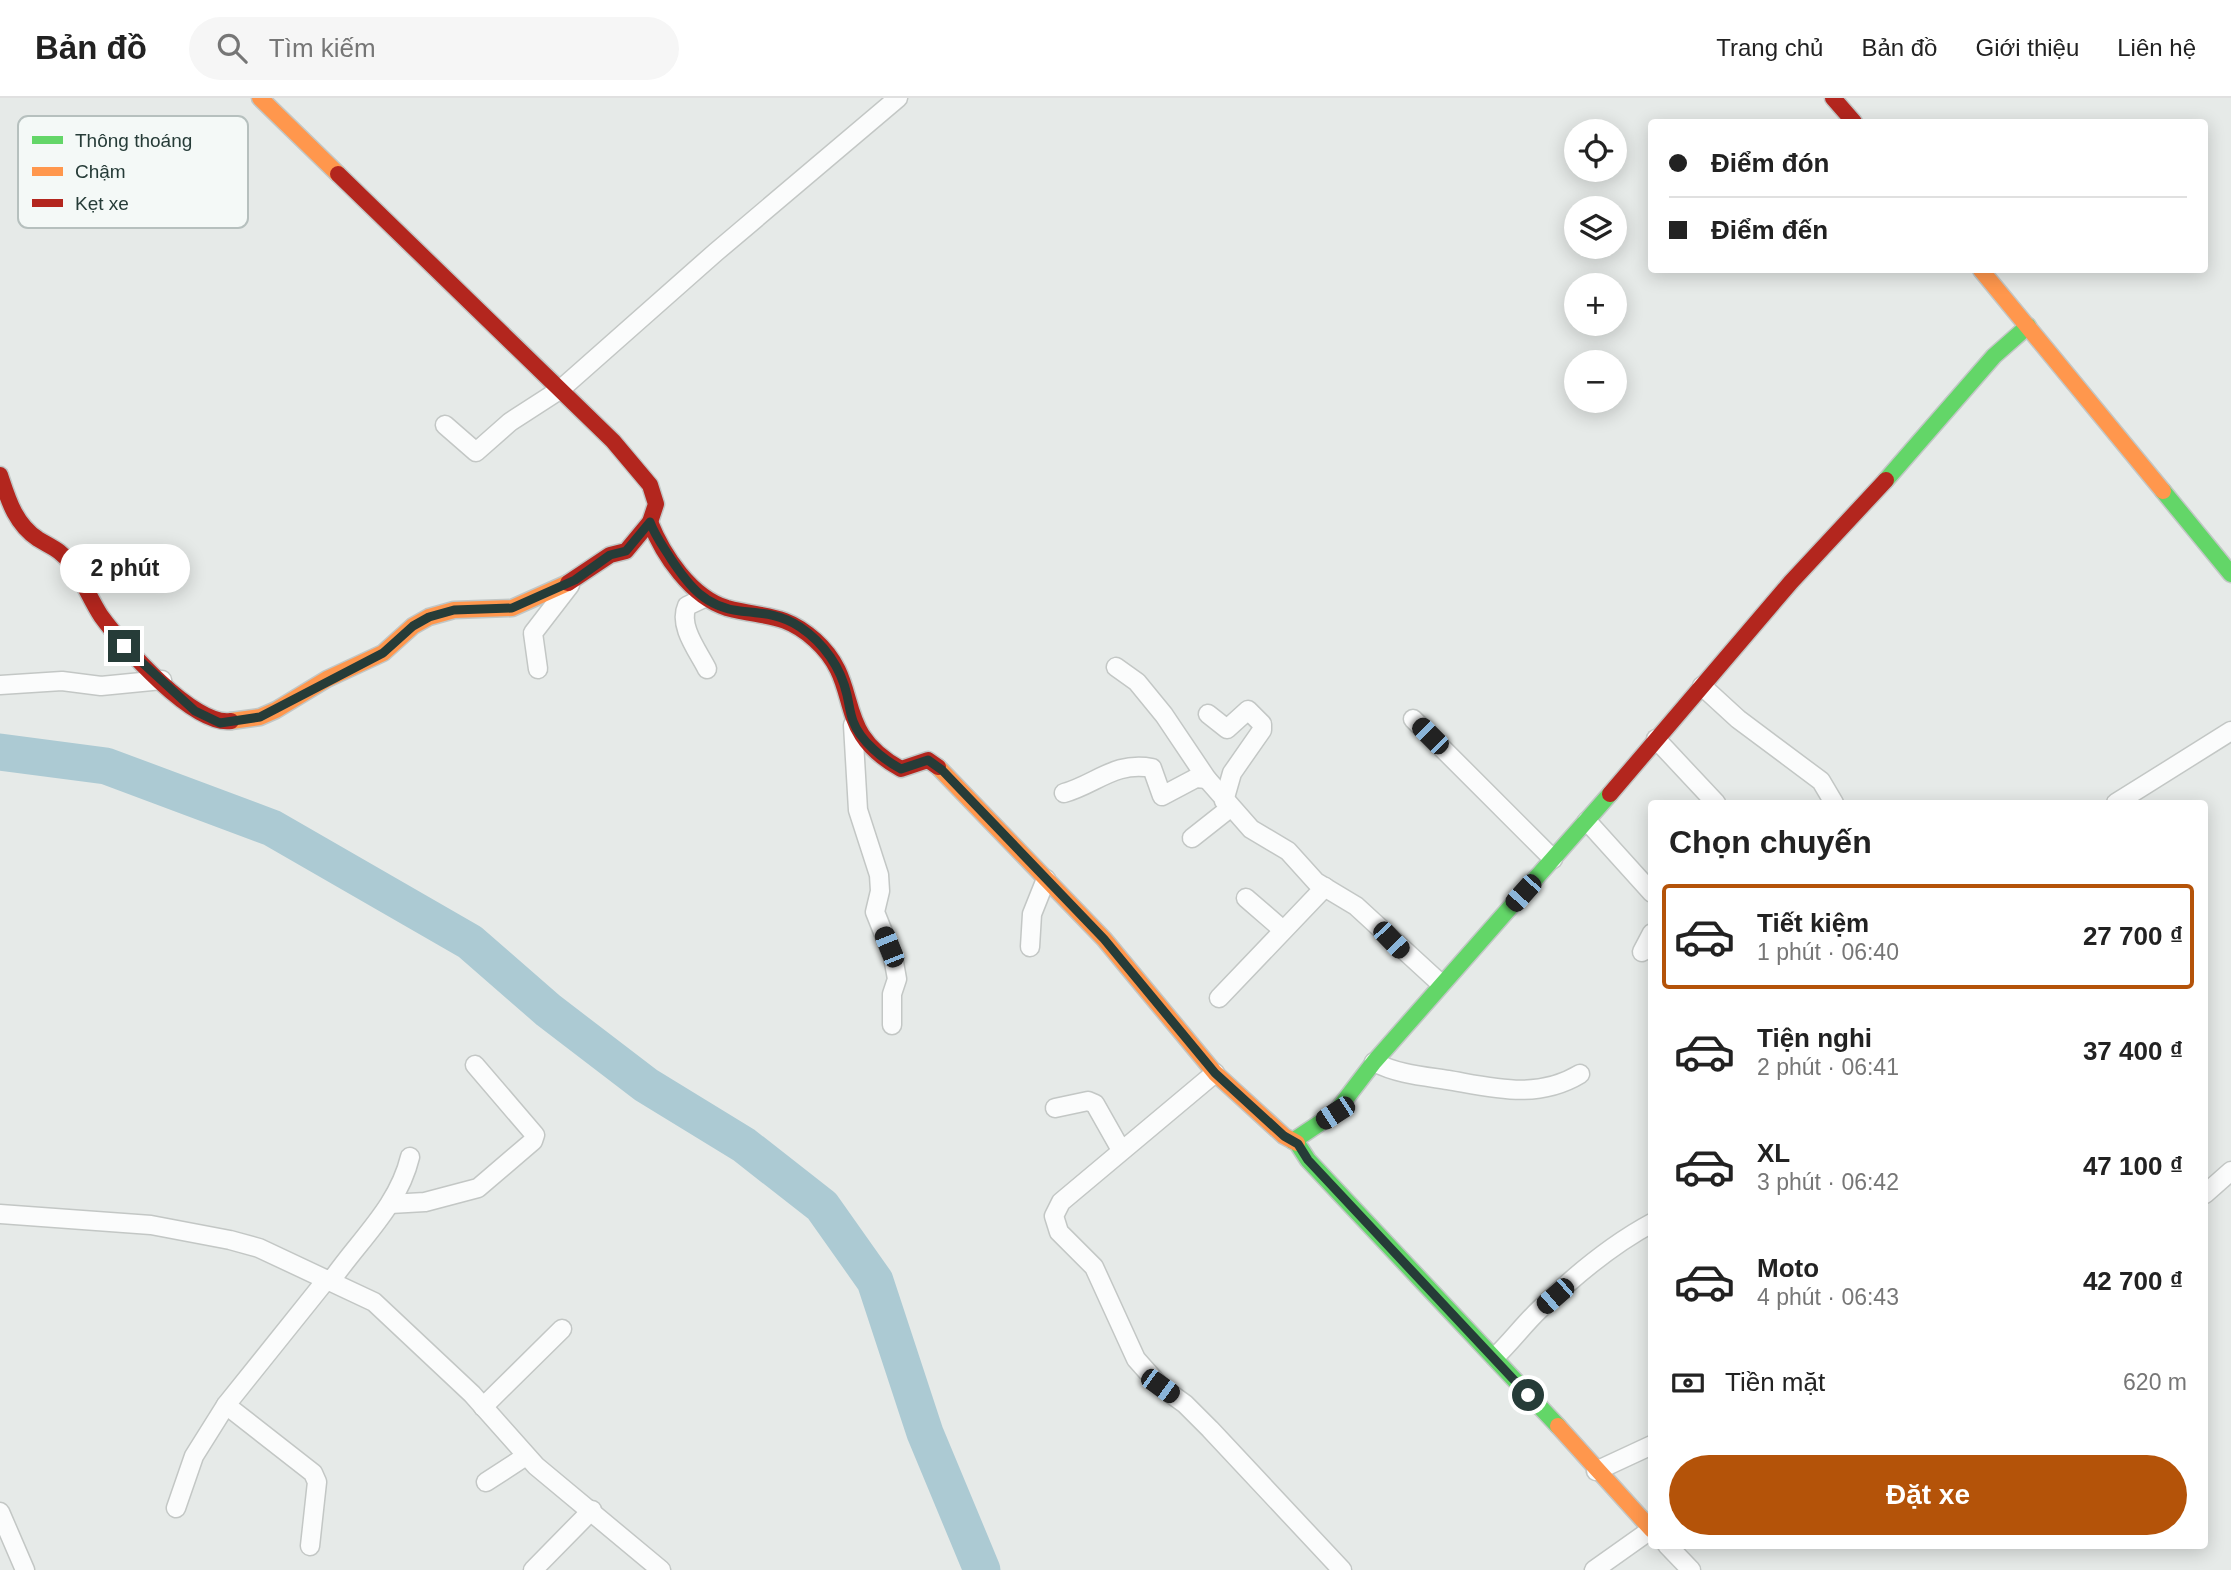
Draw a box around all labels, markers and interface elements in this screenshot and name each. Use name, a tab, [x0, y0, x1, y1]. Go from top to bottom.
search box	[189, 17, 679, 80]
text: Bản đồ	[35, 29, 147, 66]
icon: search	[213, 29, 251, 67]
text: Tìm kiếm	[269, 33, 376, 63]
text: Trang chủ	[1716, 34, 1823, 61]
text: Bản đồ	[1861, 34, 1937, 61]
text: Giới thiệu	[1975, 34, 2079, 61]
text: Liên hệ	[2117, 34, 2196, 61]
legend	[18, 116, 248, 228]
map controls	[1564, 119, 1627, 413]
button: locate	[1564, 119, 1627, 182]
text: Thông thoáng	[75, 130, 192, 151]
text: Điểm đón	[1711, 148, 1829, 178]
text: Chậm	[75, 161, 126, 182]
text: Kẹt xe	[75, 193, 129, 214]
button: layers	[1564, 196, 1627, 259]
text: Điểm đến	[1711, 215, 1828, 245]
button: +	[1564, 273, 1627, 336]
button: −	[1564, 350, 1627, 413]
callout: 2 phút	[59, 545, 189, 594]
text: 2 phút	[91, 555, 160, 581]
route end	[108, 630, 140, 662]
car	[1408, 714, 1453, 758]
text: Chọn chuyến	[1669, 824, 1872, 860]
car	[1502, 870, 1545, 916]
icon: car	[1673, 905, 1736, 968]
text: Tiết kiệm	[1757, 908, 1869, 938]
car	[1369, 918, 1414, 962]
text: 27 700 ₫	[2083, 921, 2183, 951]
car	[872, 924, 907, 970]
text: 1 phút · 06:40	[1757, 939, 1899, 965]
icon: car	[1673, 1020, 1736, 1083]
text: Tiện nghi	[1757, 1023, 1872, 1053]
text: 37 400 ₫	[2083, 1036, 2183, 1066]
text: 2 phút · 06:41	[1757, 1054, 1899, 1080]
car	[1312, 1093, 1359, 1133]
icon: car	[1673, 1135, 1736, 1198]
text: XL	[1757, 1138, 1790, 1168]
text: 47 100 ₫	[2083, 1151, 2183, 1181]
text: 3 phút · 06:42	[1757, 1169, 1899, 1195]
icon: car	[1673, 1250, 1736, 1313]
text: Moto	[1757, 1253, 1819, 1283]
text: 42 700 ₫	[2083, 1266, 2183, 1296]
car	[1533, 1274, 1578, 1318]
text: 4 phút · 06:43	[1757, 1284, 1899, 1310]
icon: cash	[1669, 1364, 1707, 1402]
car	[1137, 1365, 1184, 1407]
text: Tiền mặt	[1725, 1367, 1825, 1397]
text: 620 m	[2123, 1369, 2187, 1395]
route start	[1512, 1379, 1544, 1411]
button: Đặt xe	[1669, 1455, 2187, 1535]

